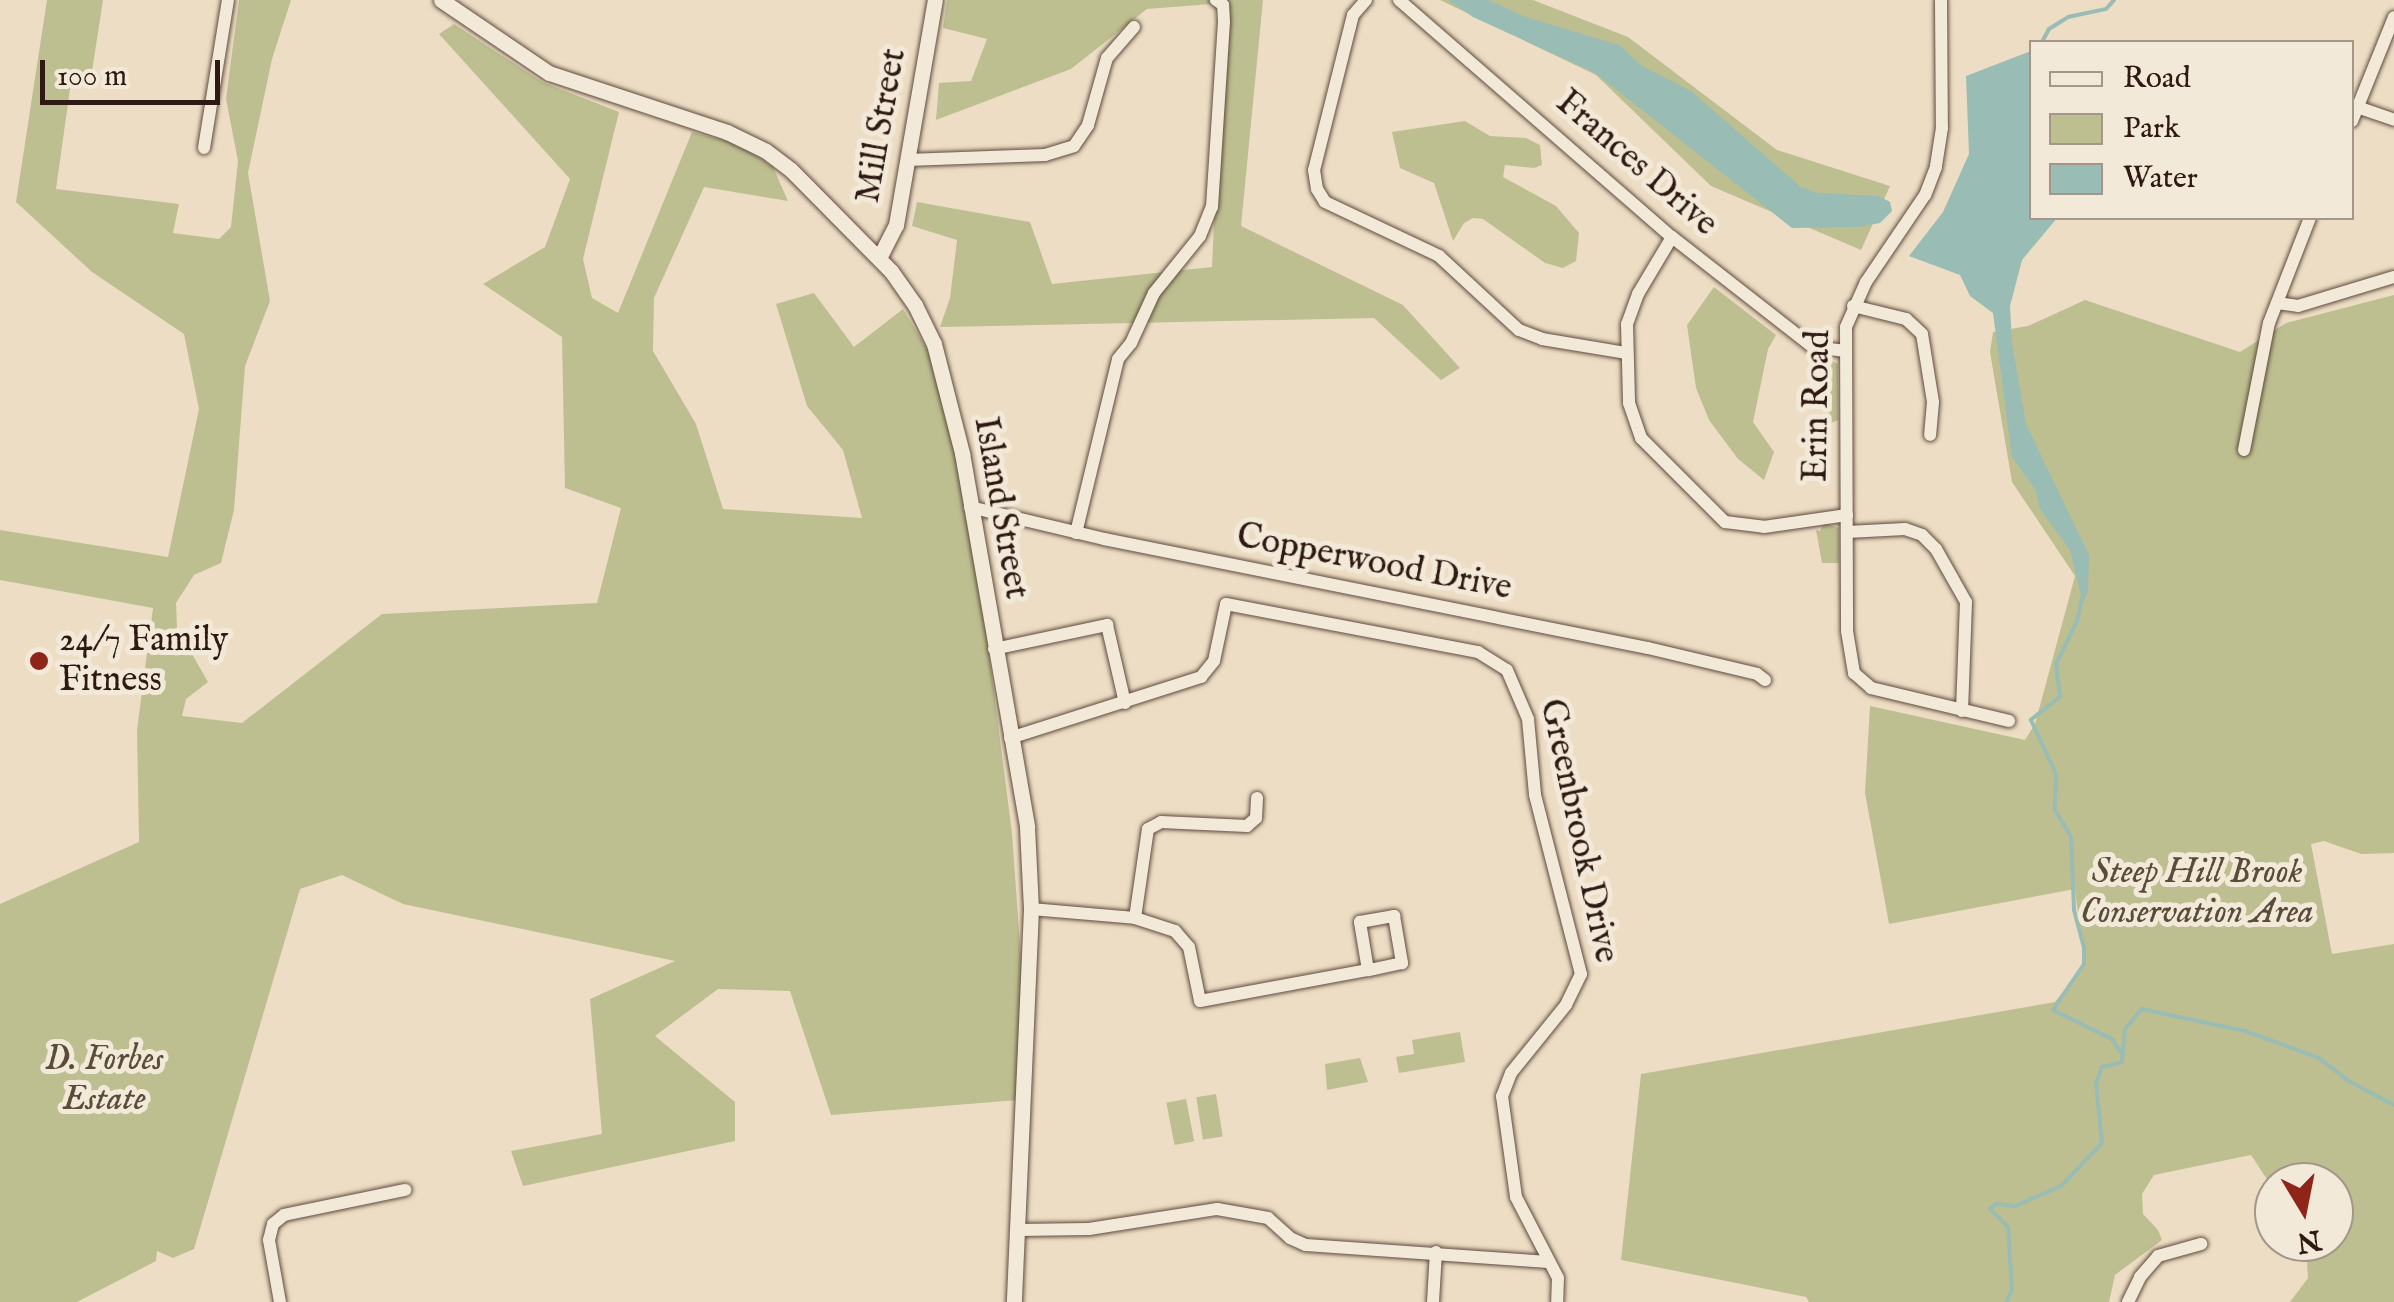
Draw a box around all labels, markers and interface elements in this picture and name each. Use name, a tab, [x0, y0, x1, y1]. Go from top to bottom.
scale bar	[45, 40, 225, 102]
legend	[2029, 40, 2354, 220]
street label: Mill Street	[848, 46, 916, 206]
text: 100 m	[57, 58, 127, 96]
text: Road	[2123, 60, 2191, 98]
street label: Frances Drive	[1546, 82, 1726, 246]
text: Park	[2123, 110, 2180, 148]
text: Water	[2123, 160, 2198, 198]
street label: Erin Road	[1796, 330, 1840, 482]
street label: Island Street	[963, 414, 1037, 602]
street label: Copperwood Drive	[1233, 516, 1515, 610]
place label: 24/7 Family Fitness	[59, 620, 228, 702]
marker: 24/7 Family Fitness	[28, 650, 50, 672]
street label: Greenbrook Drive	[1530, 695, 1626, 967]
park label: Steep Hill Brook Conservation Area	[2080, 852, 2314, 934]
park label: D. Forbes Estate	[45, 1039, 163, 1121]
north arrow	[2254, 1162, 2354, 1262]
text: N	[2294, 1221, 2324, 1259]

